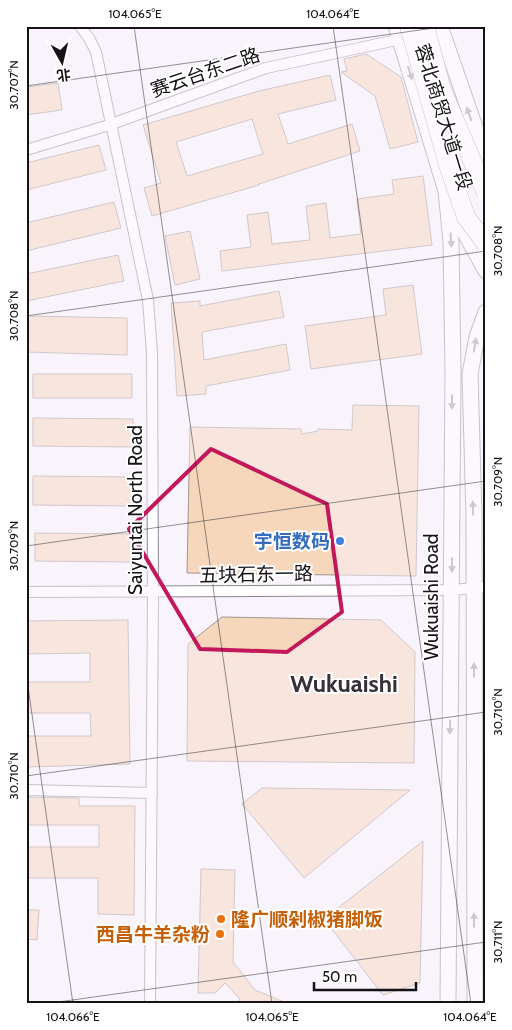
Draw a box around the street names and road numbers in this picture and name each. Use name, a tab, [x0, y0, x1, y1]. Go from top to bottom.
street label: 蓉北商贸大道一段	[410, 41, 477, 193]
street label: 赛云台东二路	[148, 43, 263, 102]
street label: Saiyuntai North Road	[124, 425, 147, 595]
street label: Wukuaishi Road	[420, 534, 443, 660]
street label: 五块石东一路	[199, 562, 313, 587]

